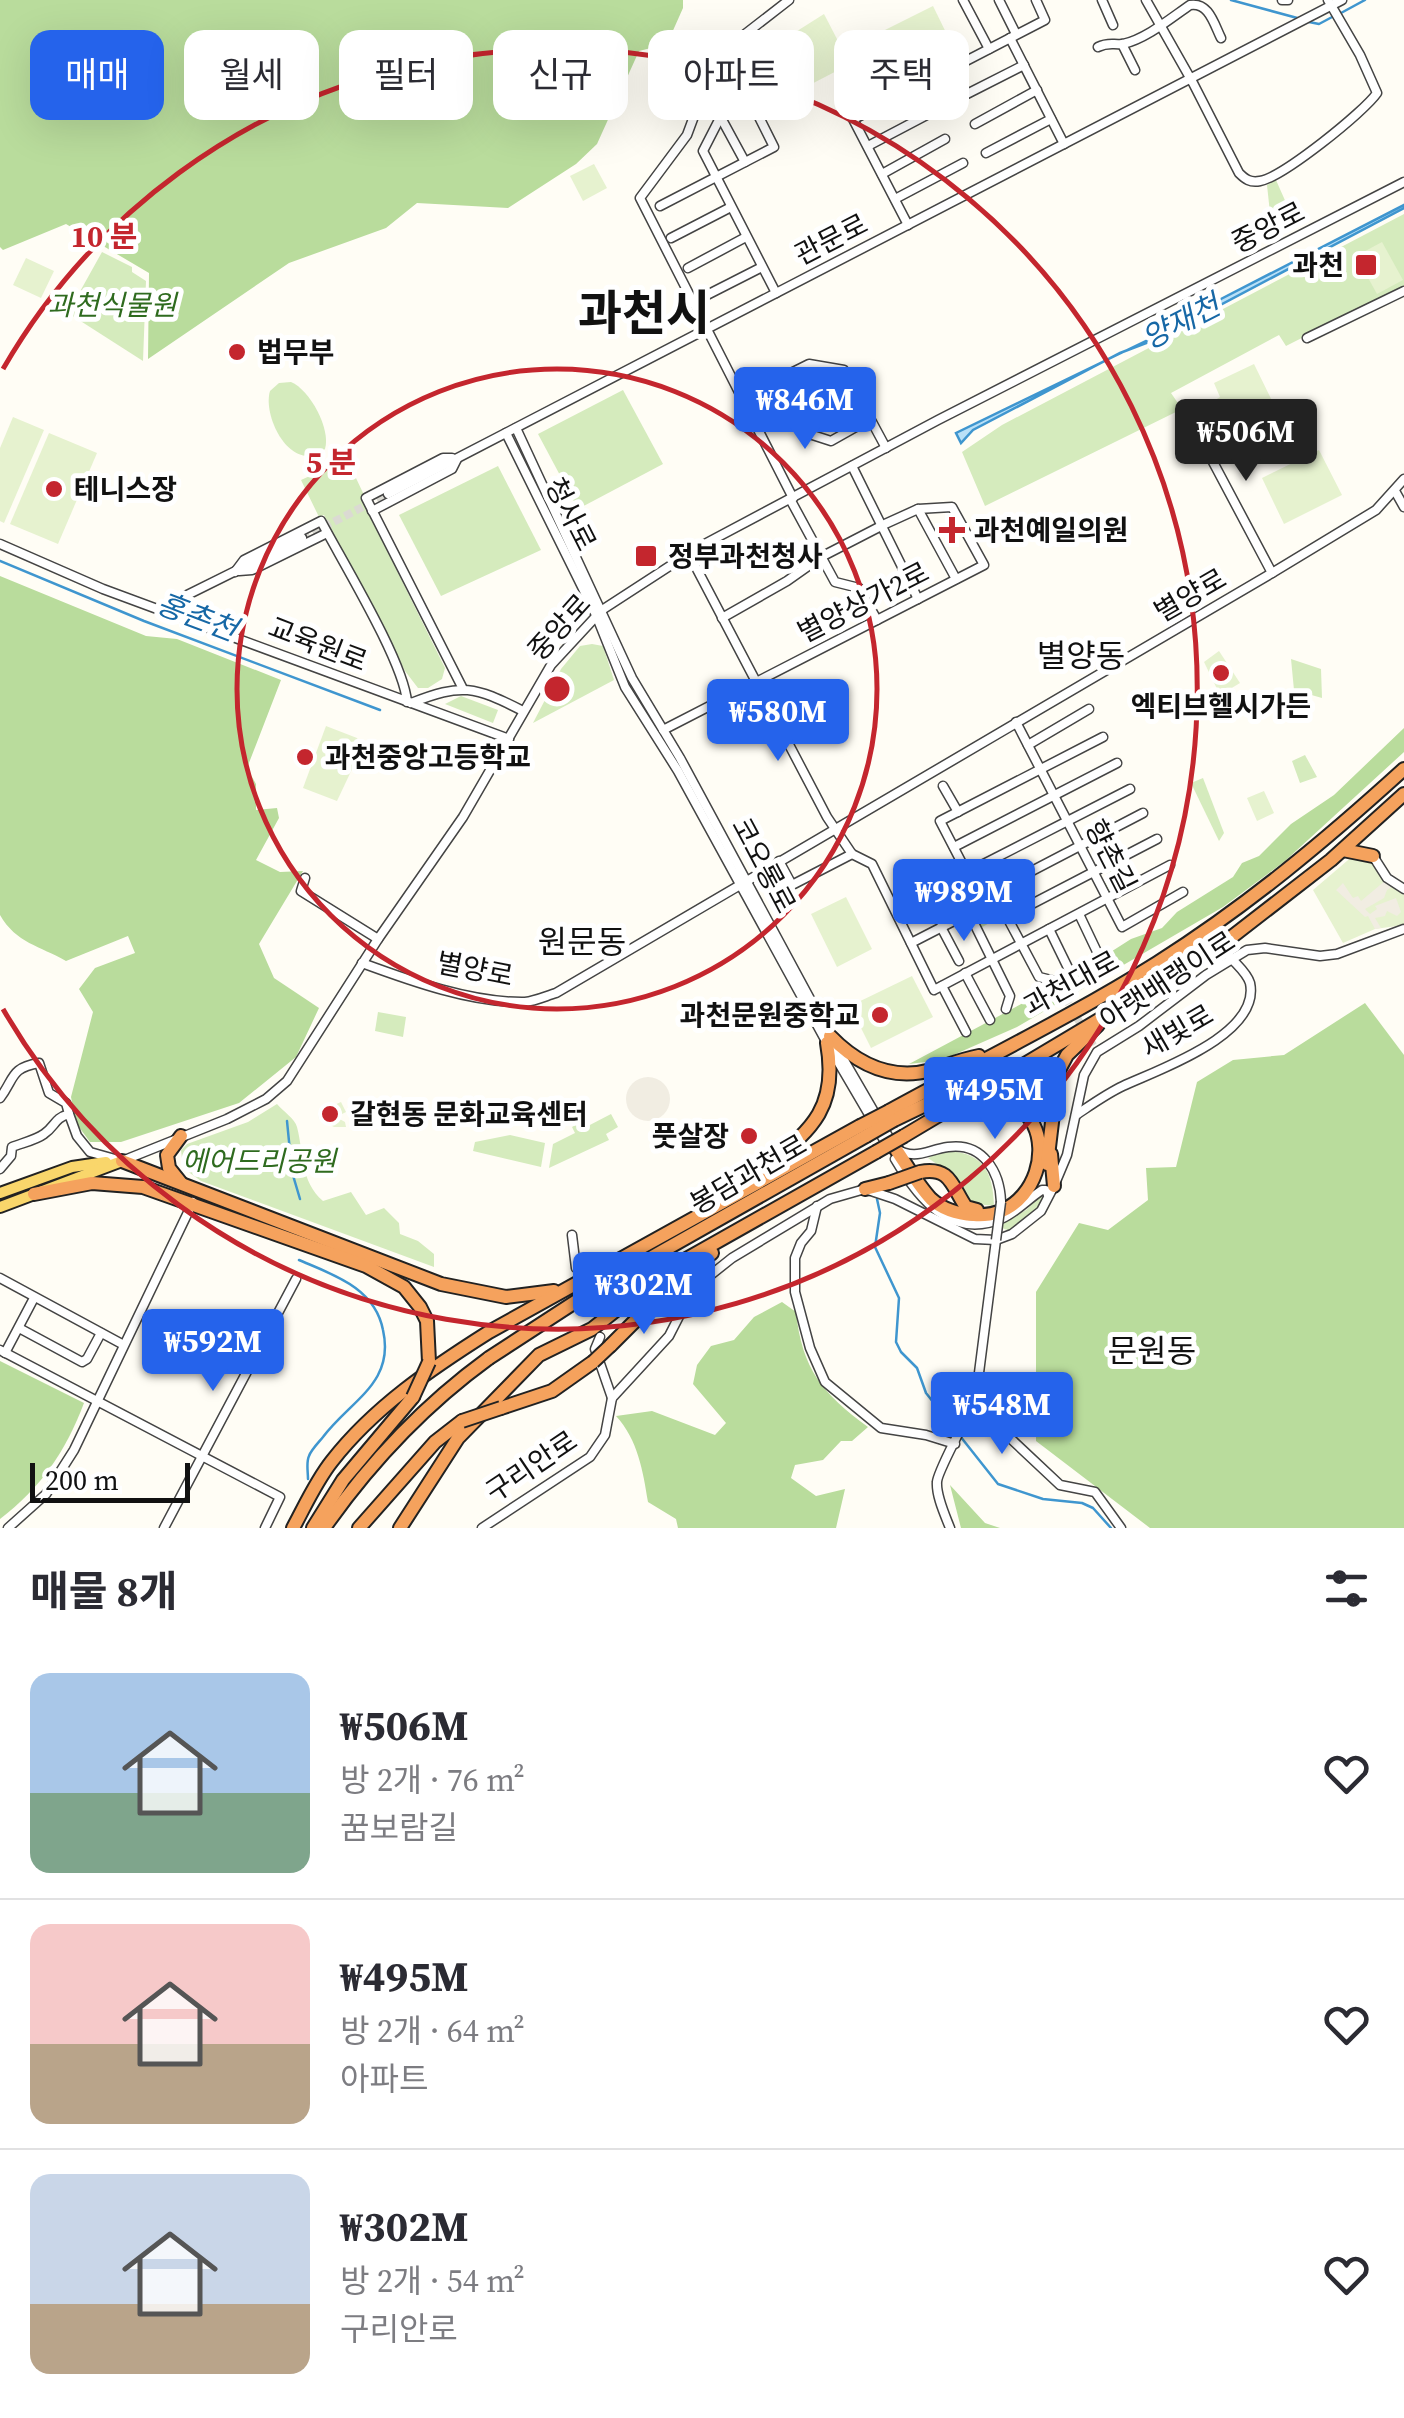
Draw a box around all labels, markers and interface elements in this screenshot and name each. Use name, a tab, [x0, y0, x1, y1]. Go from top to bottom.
chip: 매매	[30, 30, 164, 120]
chip: 월세	[184, 30, 319, 120]
chip: 필터	[339, 30, 473, 120]
chip: 신규	[493, 30, 628, 120]
chip: 아파트	[648, 30, 814, 120]
chip: 주택	[834, 30, 969, 120]
street label: 중앙로	[1225, 193, 1311, 261]
street label: 관문로	[788, 205, 874, 273]
text: 10 분	[71, 216, 137, 257]
place label: 과천	[1292, 246, 1344, 284]
marker: 과천	[1353, 252, 1379, 278]
district label: 과천시	[578, 280, 710, 346]
water label: 양재천	[1135, 283, 1230, 359]
park label: 과천식물원	[48, 286, 179, 324]
place label: 법무부	[257, 333, 334, 371]
marker: 법무부	[226, 341, 248, 363]
pin: ₩846M	[735, 367, 875, 452]
text: ₩846M	[756, 377, 854, 421]
pin: ₩506M	[1176, 399, 1316, 484]
text: ₩506M	[1197, 409, 1295, 453]
text: 5 분	[306, 442, 356, 483]
place label: 테니스장	[74, 470, 177, 508]
street label: 청사로	[537, 471, 605, 557]
marker: 테니스장	[43, 478, 65, 500]
place label: 과천예일의원	[974, 511, 1129, 549]
marker: 과천예일의원	[939, 517, 965, 543]
place label: 정부과천청사	[668, 537, 823, 575]
marker: 정부과천청사	[633, 543, 659, 569]
street label: 별양상가2로	[791, 553, 935, 651]
street label: 별양로	[1147, 559, 1233, 631]
water label: 홍촌천	[151, 583, 246, 652]
street label: 중앙로	[519, 586, 599, 668]
street label: 교육원로	[263, 608, 373, 680]
district label: 별양동	[1037, 634, 1125, 678]
marker: 엑티브헬시가든	[1210, 662, 1232, 684]
centre of rings	[539, 671, 575, 707]
pin: ₩580M	[708, 679, 848, 764]
place label: 엑티브헬시가든	[1131, 687, 1311, 725]
text: ₩580M	[729, 689, 827, 733]
place label: 과천중앙고등학교	[325, 738, 531, 776]
marker: 과천중앙고등학교	[294, 746, 316, 768]
street label: 코오롱로	[723, 811, 805, 919]
street label: 향촌길	[1077, 813, 1145, 899]
pin: ₩989M	[894, 859, 1034, 944]
text: ₩989M	[915, 869, 1013, 913]
district label: 원문동	[538, 920, 626, 964]
street label: 아랫배랭이로	[1092, 922, 1242, 1038]
street label: 과천대로	[1017, 941, 1125, 1025]
street label: 별양로	[433, 943, 517, 995]
street label: 새빛로	[1134, 995, 1220, 1067]
place label: 과천문원중학교	[680, 996, 860, 1034]
marker: 과천문원중학교	[869, 1004, 891, 1026]
pin: ₩495M	[925, 1057, 1065, 1142]
text: ₩495M	[946, 1067, 1044, 1111]
place label: 갈현동 문화교육센터	[350, 1095, 588, 1133]
marker: 갈현동 문화교육센터	[319, 1103, 341, 1125]
place label: 풋살장	[652, 1117, 729, 1155]
street label: 봉담과천로	[683, 1125, 813, 1223]
marker: 풋살장	[738, 1125, 760, 1147]
park label: 에어드리공원	[182, 1142, 339, 1180]
pin: ₩302M	[574, 1252, 714, 1337]
text: ₩302M	[595, 1262, 693, 1306]
pin: ₩592M	[143, 1309, 283, 1394]
text: ₩592M	[164, 1319, 262, 1363]
district label: 문원동	[1108, 1329, 1196, 1373]
pin: ₩548M	[932, 1372, 1072, 1457]
text: ₩548M	[953, 1382, 1051, 1426]
street label: 구리안로	[478, 1421, 584, 1511]
scale bar	[30, 1458, 190, 1502]
text: 200 m	[45, 1461, 119, 1499]
icon: filters	[1319, 1561, 1374, 1616]
text: 매물 8개	[30, 1562, 178, 1620]
text: ₩506M	[340, 1696, 469, 1754]
icon: home	[110, 1713, 230, 1833]
icon: heart	[1319, 1746, 1374, 1801]
text: 방 2개 · 76 m²	[340, 1758, 525, 1802]
text: 꿈보람길	[340, 1806, 458, 1850]
text: ₩495M	[340, 1947, 469, 2005]
icon: home	[110, 1964, 230, 2084]
icon: heart	[1319, 1997, 1374, 2052]
text: 방 2개 · 64 m²	[340, 2009, 525, 2053]
text: 아파트	[340, 2057, 428, 2101]
text: ₩302M	[340, 2197, 469, 2255]
icon: home	[110, 2214, 230, 2334]
icon: heart	[1319, 2247, 1374, 2302]
text: 방 2개 · 54 m²	[340, 2259, 525, 2303]
text: 구리안로	[340, 2307, 458, 2351]

